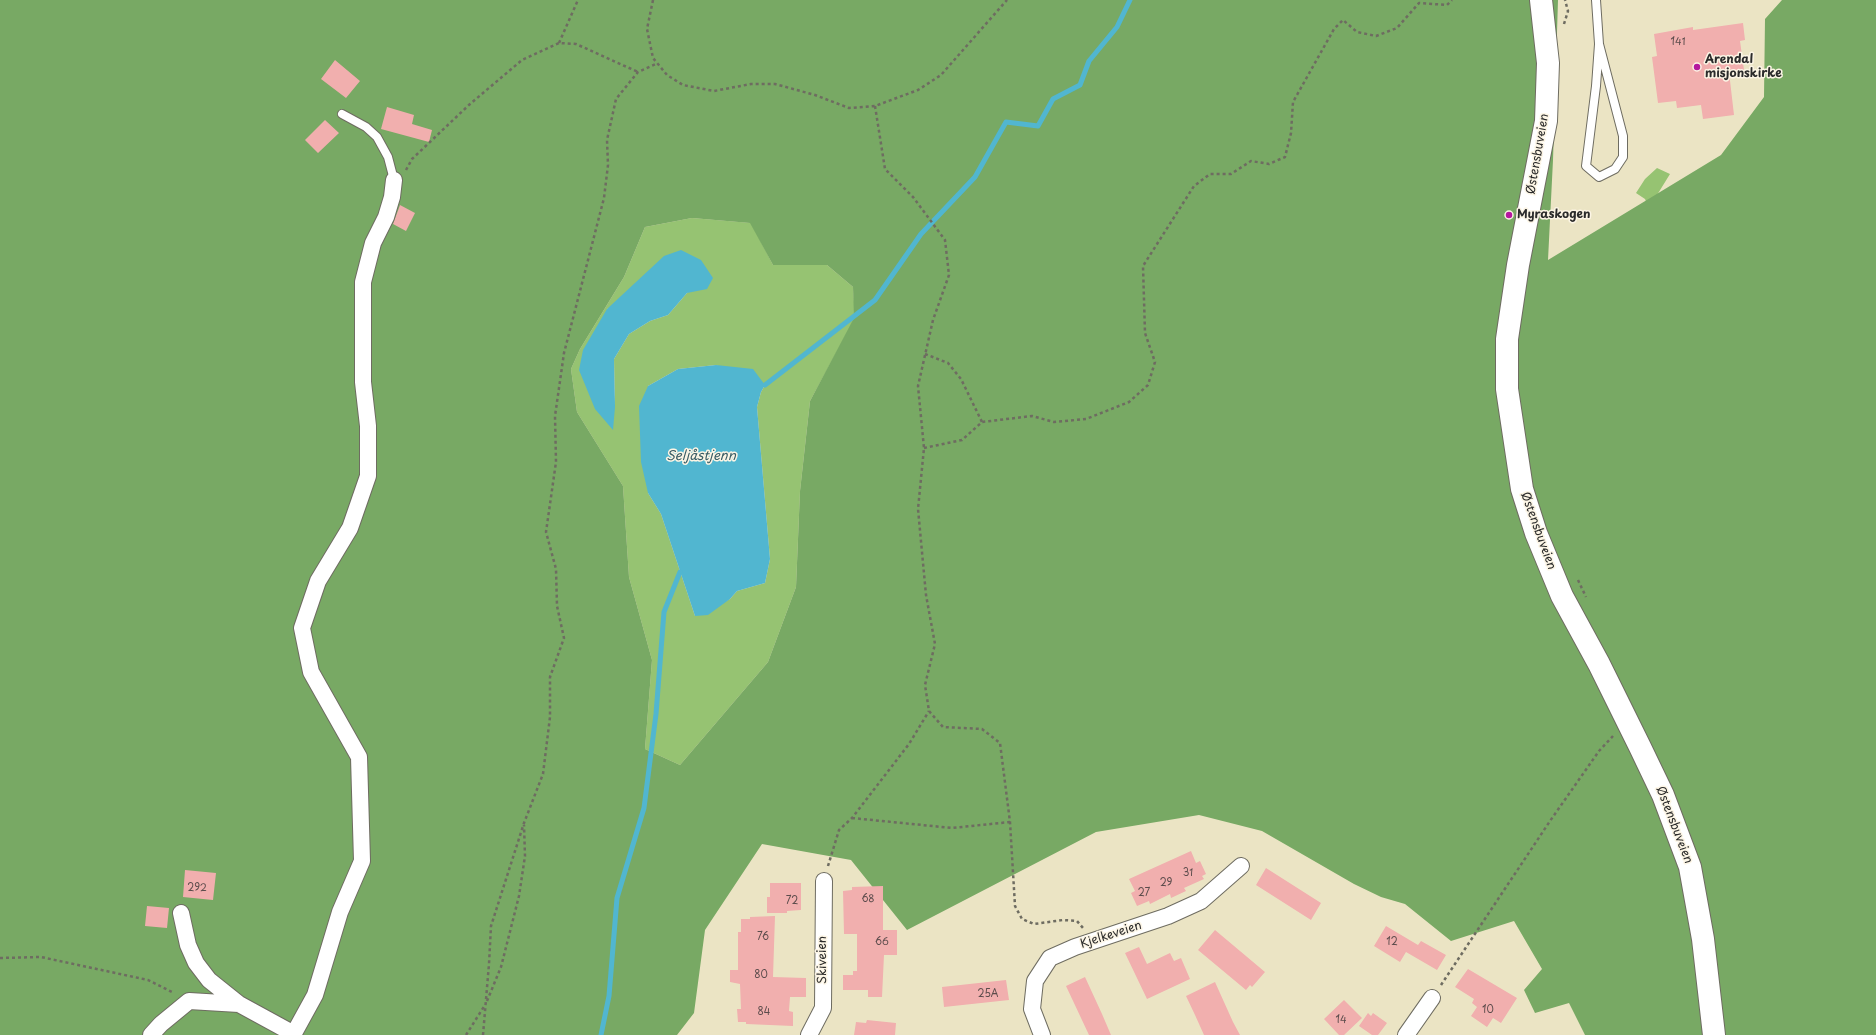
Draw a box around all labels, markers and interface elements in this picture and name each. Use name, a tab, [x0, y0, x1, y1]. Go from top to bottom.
house number: 141	[1671, 36, 1685, 48]
place label: Arendal misjonskirke	[1705, 53, 1782, 81]
marker: Arendal misjonskirke	[1692, 62, 1702, 72]
street label: Østensbuveien	[1524, 113, 1552, 195]
place label: Myraskogen	[1517, 208, 1590, 222]
marker: Myraskogen	[1504, 210, 1514, 220]
water label: Seljåstjenn	[666, 448, 736, 464]
street label: Østensbuveien	[1517, 490, 1559, 572]
street label: Østensbuveien	[1653, 784, 1695, 866]
house number: 31	[1183, 867, 1193, 879]
house number: 29	[1160, 877, 1172, 889]
house number: 292	[187, 882, 207, 894]
house number: 27	[1138, 887, 1150, 899]
house number: 68	[861, 893, 875, 905]
house number: 72	[786, 895, 798, 907]
street label: Kjelkeveien	[1078, 918, 1144, 952]
house number: 76	[757, 931, 769, 943]
street label: Skiveien	[816, 936, 830, 984]
house number: 66	[875, 936, 889, 948]
house number: 12	[1386, 936, 1398, 948]
house number: 80	[754, 969, 768, 981]
house number: 25A	[978, 988, 998, 1000]
house number: 10	[1482, 1004, 1494, 1016]
house number: 84	[758, 1006, 770, 1018]
house number: 14	[1335, 1014, 1347, 1026]

